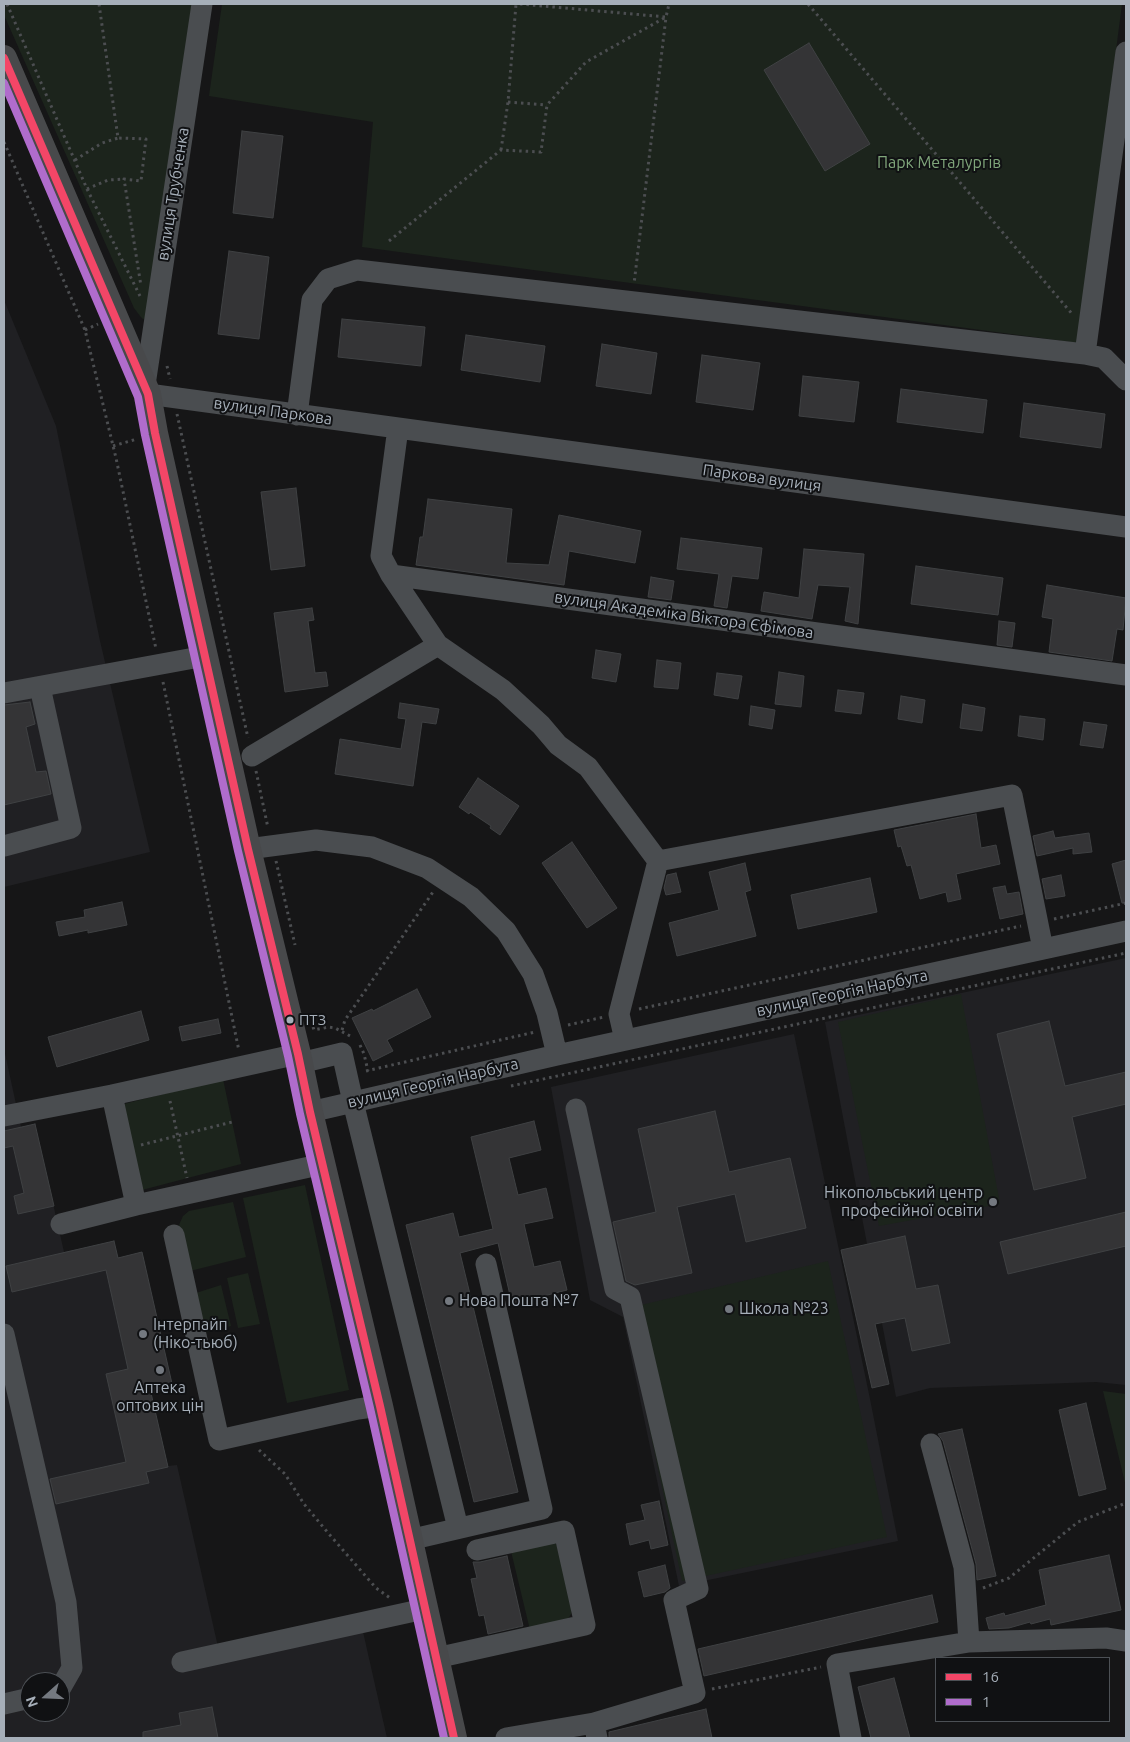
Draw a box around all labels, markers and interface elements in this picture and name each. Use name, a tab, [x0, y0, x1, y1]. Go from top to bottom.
street label: вулиця Трубченка	[153, 126, 193, 262]
park label: Парк Металургів	[877, 153, 1001, 173]
street label: вулиця Паркова	[212, 393, 334, 429]
street label: Паркова вулиця	[701, 460, 823, 496]
street label: вулиця Академіка Віктора Єфімова	[553, 587, 815, 643]
street label: вулиця Георгія Нарбута	[755, 965, 929, 1021]
place label: ПТЗ	[299, 1011, 326, 1029]
marker: ПТЗ	[285, 1015, 295, 1025]
street label: вулиця Георгія Нарбута	[346, 1054, 520, 1112]
place label: Нікопольський центр професійної освіти	[824, 1183, 983, 1221]
marker: Нікопольський центр професійної освіти	[987, 1196, 999, 1208]
place label: Нова Пошта №7	[459, 1291, 579, 1311]
marker: Нова Пошта №7	[443, 1295, 455, 1307]
place label: Школа №23	[739, 1299, 829, 1319]
marker: Школа №23	[723, 1303, 735, 1315]
place label: Інтерпайп (Ніко-тьюб)	[153, 1315, 238, 1353]
marker: Інтерпайп (Ніко-тьюб)	[137, 1328, 149, 1340]
marker: Аптека оптових цін	[154, 1364, 166, 1376]
place label: Аптека оптових цін	[116, 1378, 204, 1416]
legend	[935, 1657, 1110, 1722]
text: 16	[982, 1668, 999, 1685]
north arrow	[20, 1672, 70, 1722]
text: 1	[982, 1693, 990, 1710]
text: N	[23, 1694, 41, 1709]

